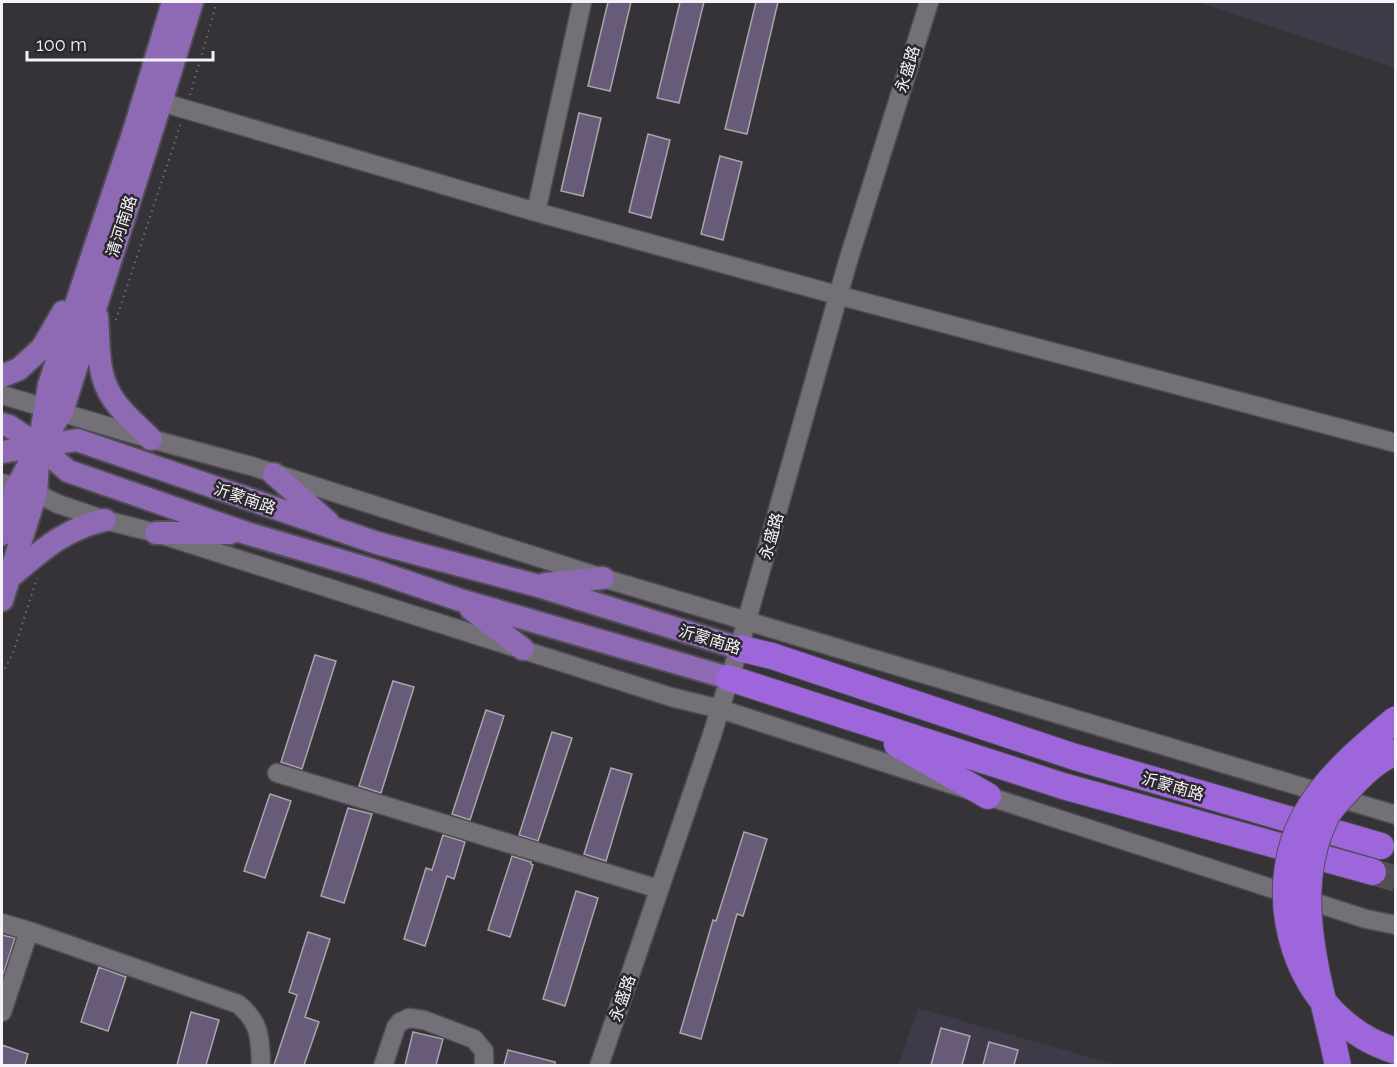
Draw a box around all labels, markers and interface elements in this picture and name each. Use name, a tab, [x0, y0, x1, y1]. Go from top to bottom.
scale bar	[27, 24, 213, 62]
text: 100 m	[36, 34, 87, 55]
street label: 永盛路	[891, 43, 924, 95]
street label: 清河南路	[103, 193, 140, 260]
street label: 沂蒙南路	[211, 479, 278, 518]
street label: 永盛路	[756, 510, 787, 562]
street label: 沂蒙南路	[676, 621, 743, 658]
street label: 沂蒙南路	[1139, 769, 1206, 804]
street label: 永盛路	[606, 972, 639, 1024]

